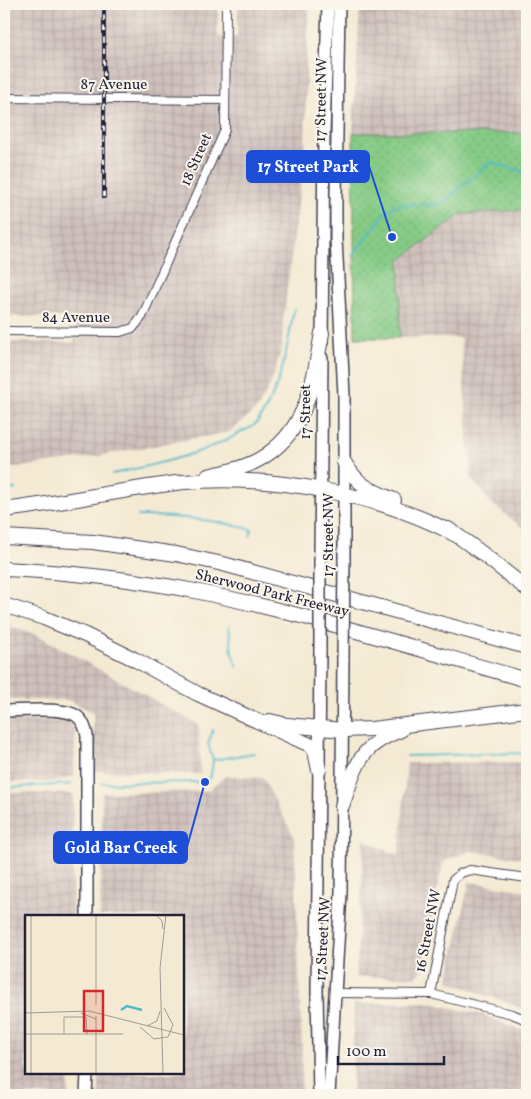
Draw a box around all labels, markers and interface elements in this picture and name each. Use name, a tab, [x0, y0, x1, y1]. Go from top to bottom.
street label: 17 Street NW	[311, 58, 333, 142]
street label: 87 Avenue	[81, 75, 147, 96]
street label: 18 Street	[176, 130, 218, 190]
callout: 17 Street Park	[247, 151, 369, 182]
text: 17 Street Park	[257, 157, 359, 179]
street label: 84 Avenue	[42, 308, 110, 329]
street label: 17 Street	[296, 384, 317, 440]
street label: 17 Street NW	[319, 493, 340, 577]
street label: Sherwood Park Freeway	[193, 565, 351, 623]
callout: Gold Bar Creek	[54, 832, 187, 863]
text: Gold Bar Creek	[64, 838, 178, 860]
street label: 16 Street NW	[411, 887, 447, 975]
street label: 17 Street NW	[311, 896, 337, 982]
inset map	[25, 915, 184, 1074]
scale bar	[338, 1034, 445, 1066]
text: 100 m	[346, 1042, 386, 1063]

